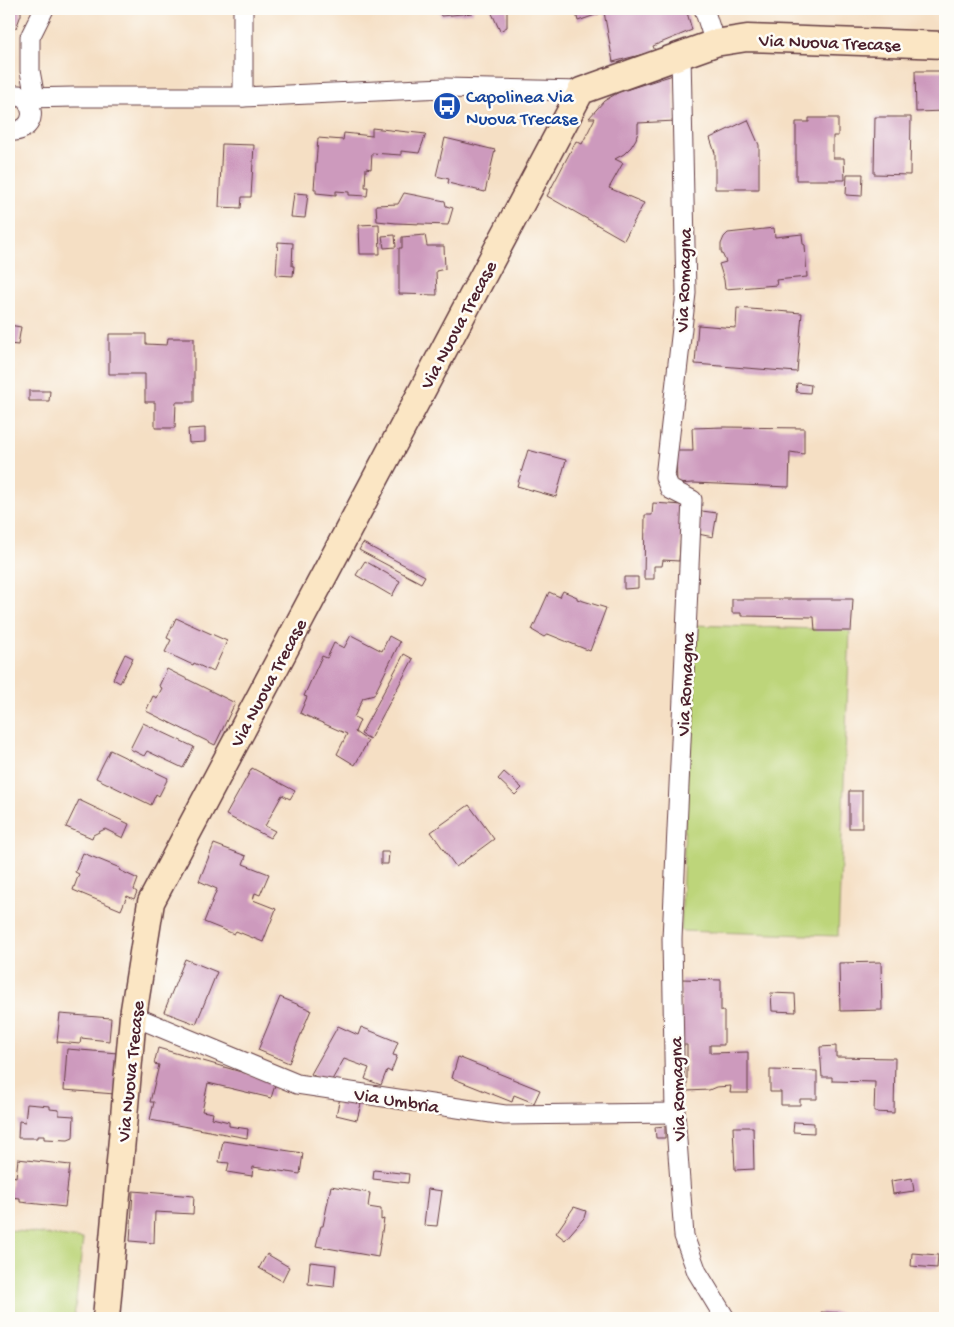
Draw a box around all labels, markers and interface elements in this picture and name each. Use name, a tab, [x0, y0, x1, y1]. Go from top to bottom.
street label: Via Nuova Trecase	[758, 30, 901, 58]
place label: Capolinea Via Nuova Trecase	[466, 87, 578, 132]
bus stop icon: Capolinea Via Nuova Trecase	[432, 91, 462, 121]
street label: Via Romagna	[672, 226, 699, 333]
street label: Via Nuova Trecase	[416, 257, 504, 395]
street label: Via Nuova Trecase	[226, 615, 314, 753]
street label: Via Romagna	[673, 630, 702, 738]
street label: Via Nuova Trecase	[114, 999, 151, 1144]
street label: Via Romagna	[666, 1035, 693, 1142]
street label: Via Umbria	[351, 1084, 442, 1121]

